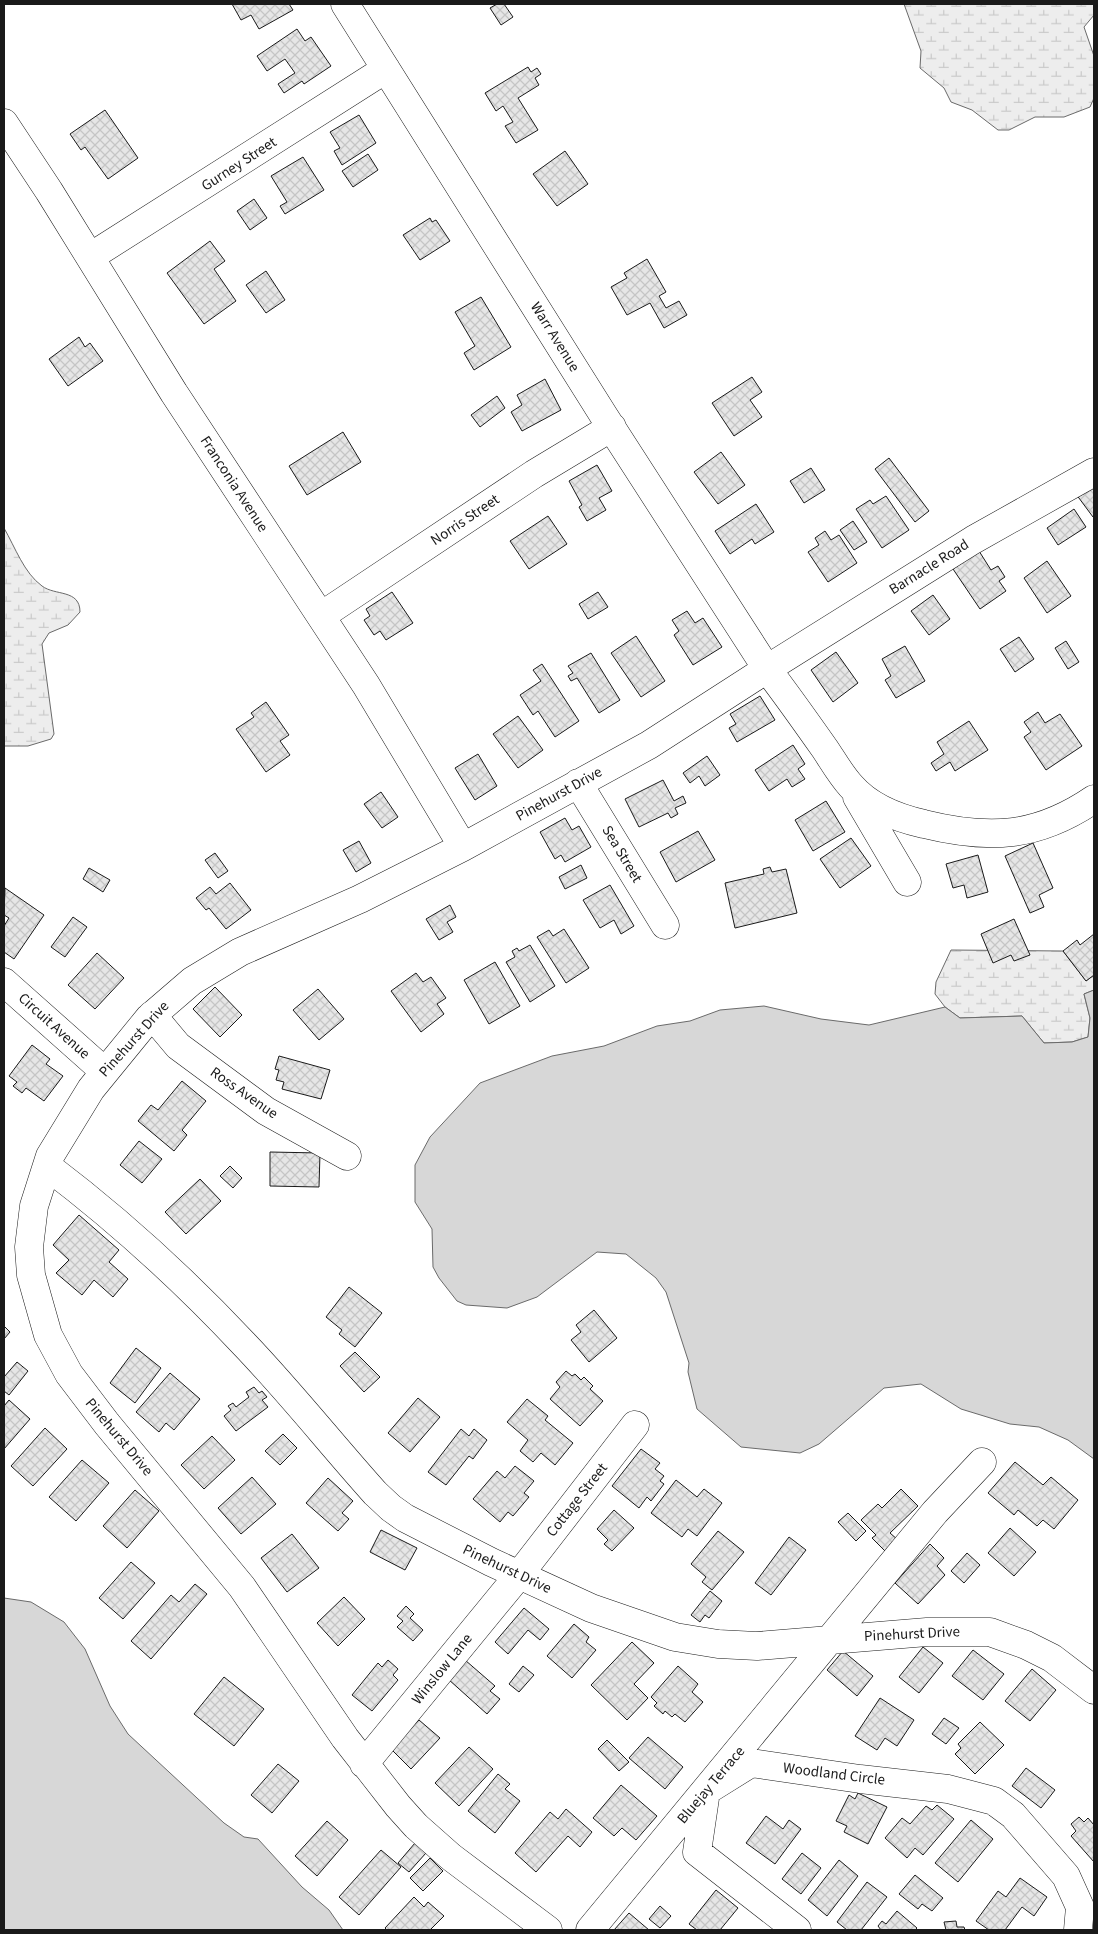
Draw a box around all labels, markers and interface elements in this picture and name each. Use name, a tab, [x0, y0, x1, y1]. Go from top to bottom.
street label: Gurney Street	[197, 132, 281, 196]
street label: Warr Avenue	[525, 298, 585, 376]
street label: Franconia Avenue	[195, 432, 273, 536]
street label: Norris Street	[426, 489, 504, 551]
street label: Barnacle Road	[885, 534, 973, 600]
street label: Pinehurst Drive	[512, 762, 606, 826]
street label: Sea Street	[597, 821, 647, 887]
street label: Circuit Avenue	[13, 988, 95, 1064]
street label: Pinehurst Drive	[94, 996, 174, 1082]
street label: Ross Avenue	[206, 1062, 282, 1124]
street label: Pinehurst Drive	[80, 1394, 158, 1480]
street label: Cottage Street	[541, 1459, 613, 1541]
street label: Pinehurst Drive	[459, 1539, 555, 1599]
street label: Pinehurst Drive	[864, 1621, 960, 1647]
street label: Winslow Lane	[407, 1629, 477, 1709]
street label: Bluejay Terrace	[672, 1742, 750, 1828]
street label: Woodland Circle	[782, 1757, 886, 1791]

